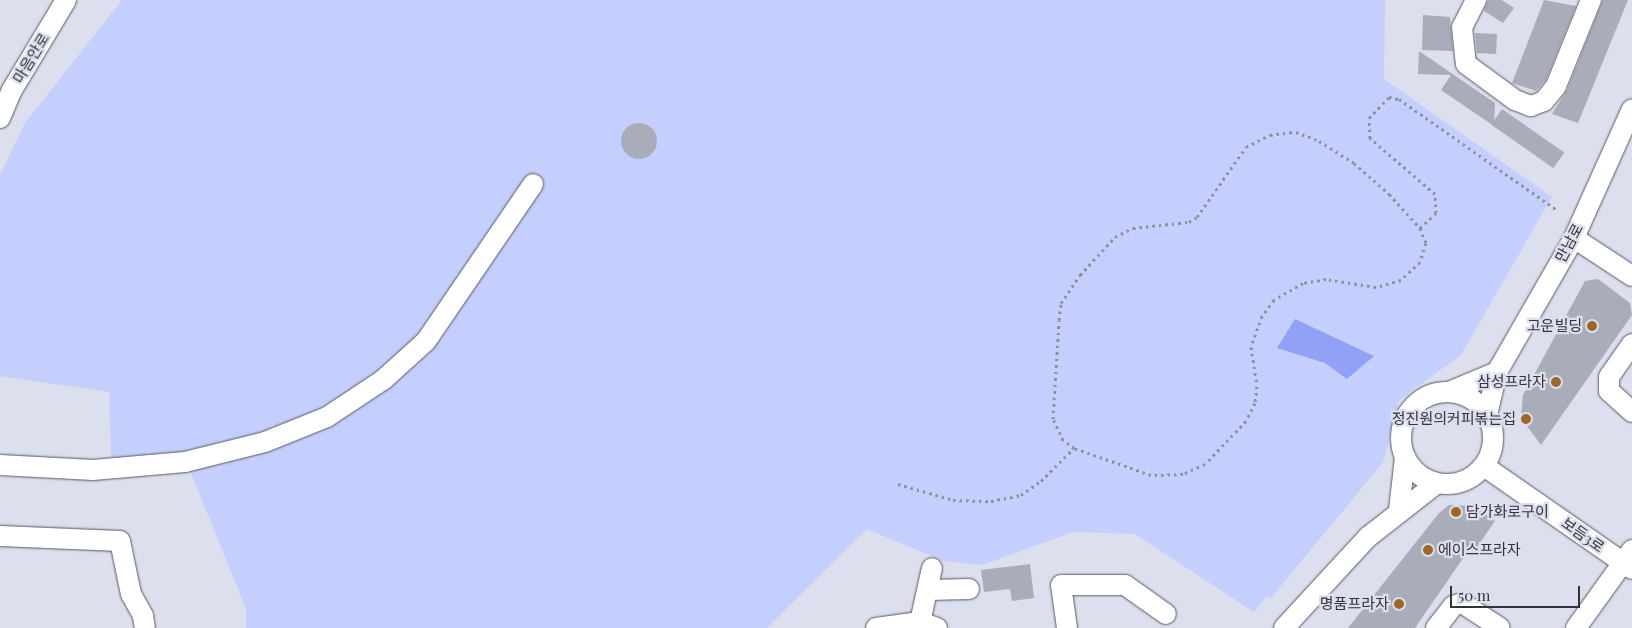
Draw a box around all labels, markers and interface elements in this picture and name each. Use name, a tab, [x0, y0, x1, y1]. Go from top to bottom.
street label: 마음안로	[9, 30, 53, 86]
street label: 만남로	[1551, 220, 1587, 266]
place label: 고운빌딩	[1527, 317, 1582, 335]
marker: 고운빌딩	[1586, 320, 1598, 332]
place label: 삼성프라자	[1477, 373, 1546, 391]
marker: 삼성프라자	[1550, 376, 1562, 388]
place label: 정진원의커피볶는집	[1392, 410, 1516, 428]
marker: 정진원의커피볶는집	[1520, 413, 1532, 425]
place label: 담가화로구이	[1466, 503, 1549, 521]
marker: 담가화로구이	[1450, 506, 1462, 518]
street label: 보듬3로	[1558, 514, 1608, 556]
place label: 에이스프라자	[1438, 541, 1521, 559]
marker: 에이스프라자	[1422, 544, 1434, 556]
scale bar	[1452, 576, 1582, 608]
text: 50 m	[1458, 585, 1490, 605]
place label: 명품프라자	[1320, 595, 1389, 613]
marker: 명품프라자	[1393, 598, 1405, 610]

